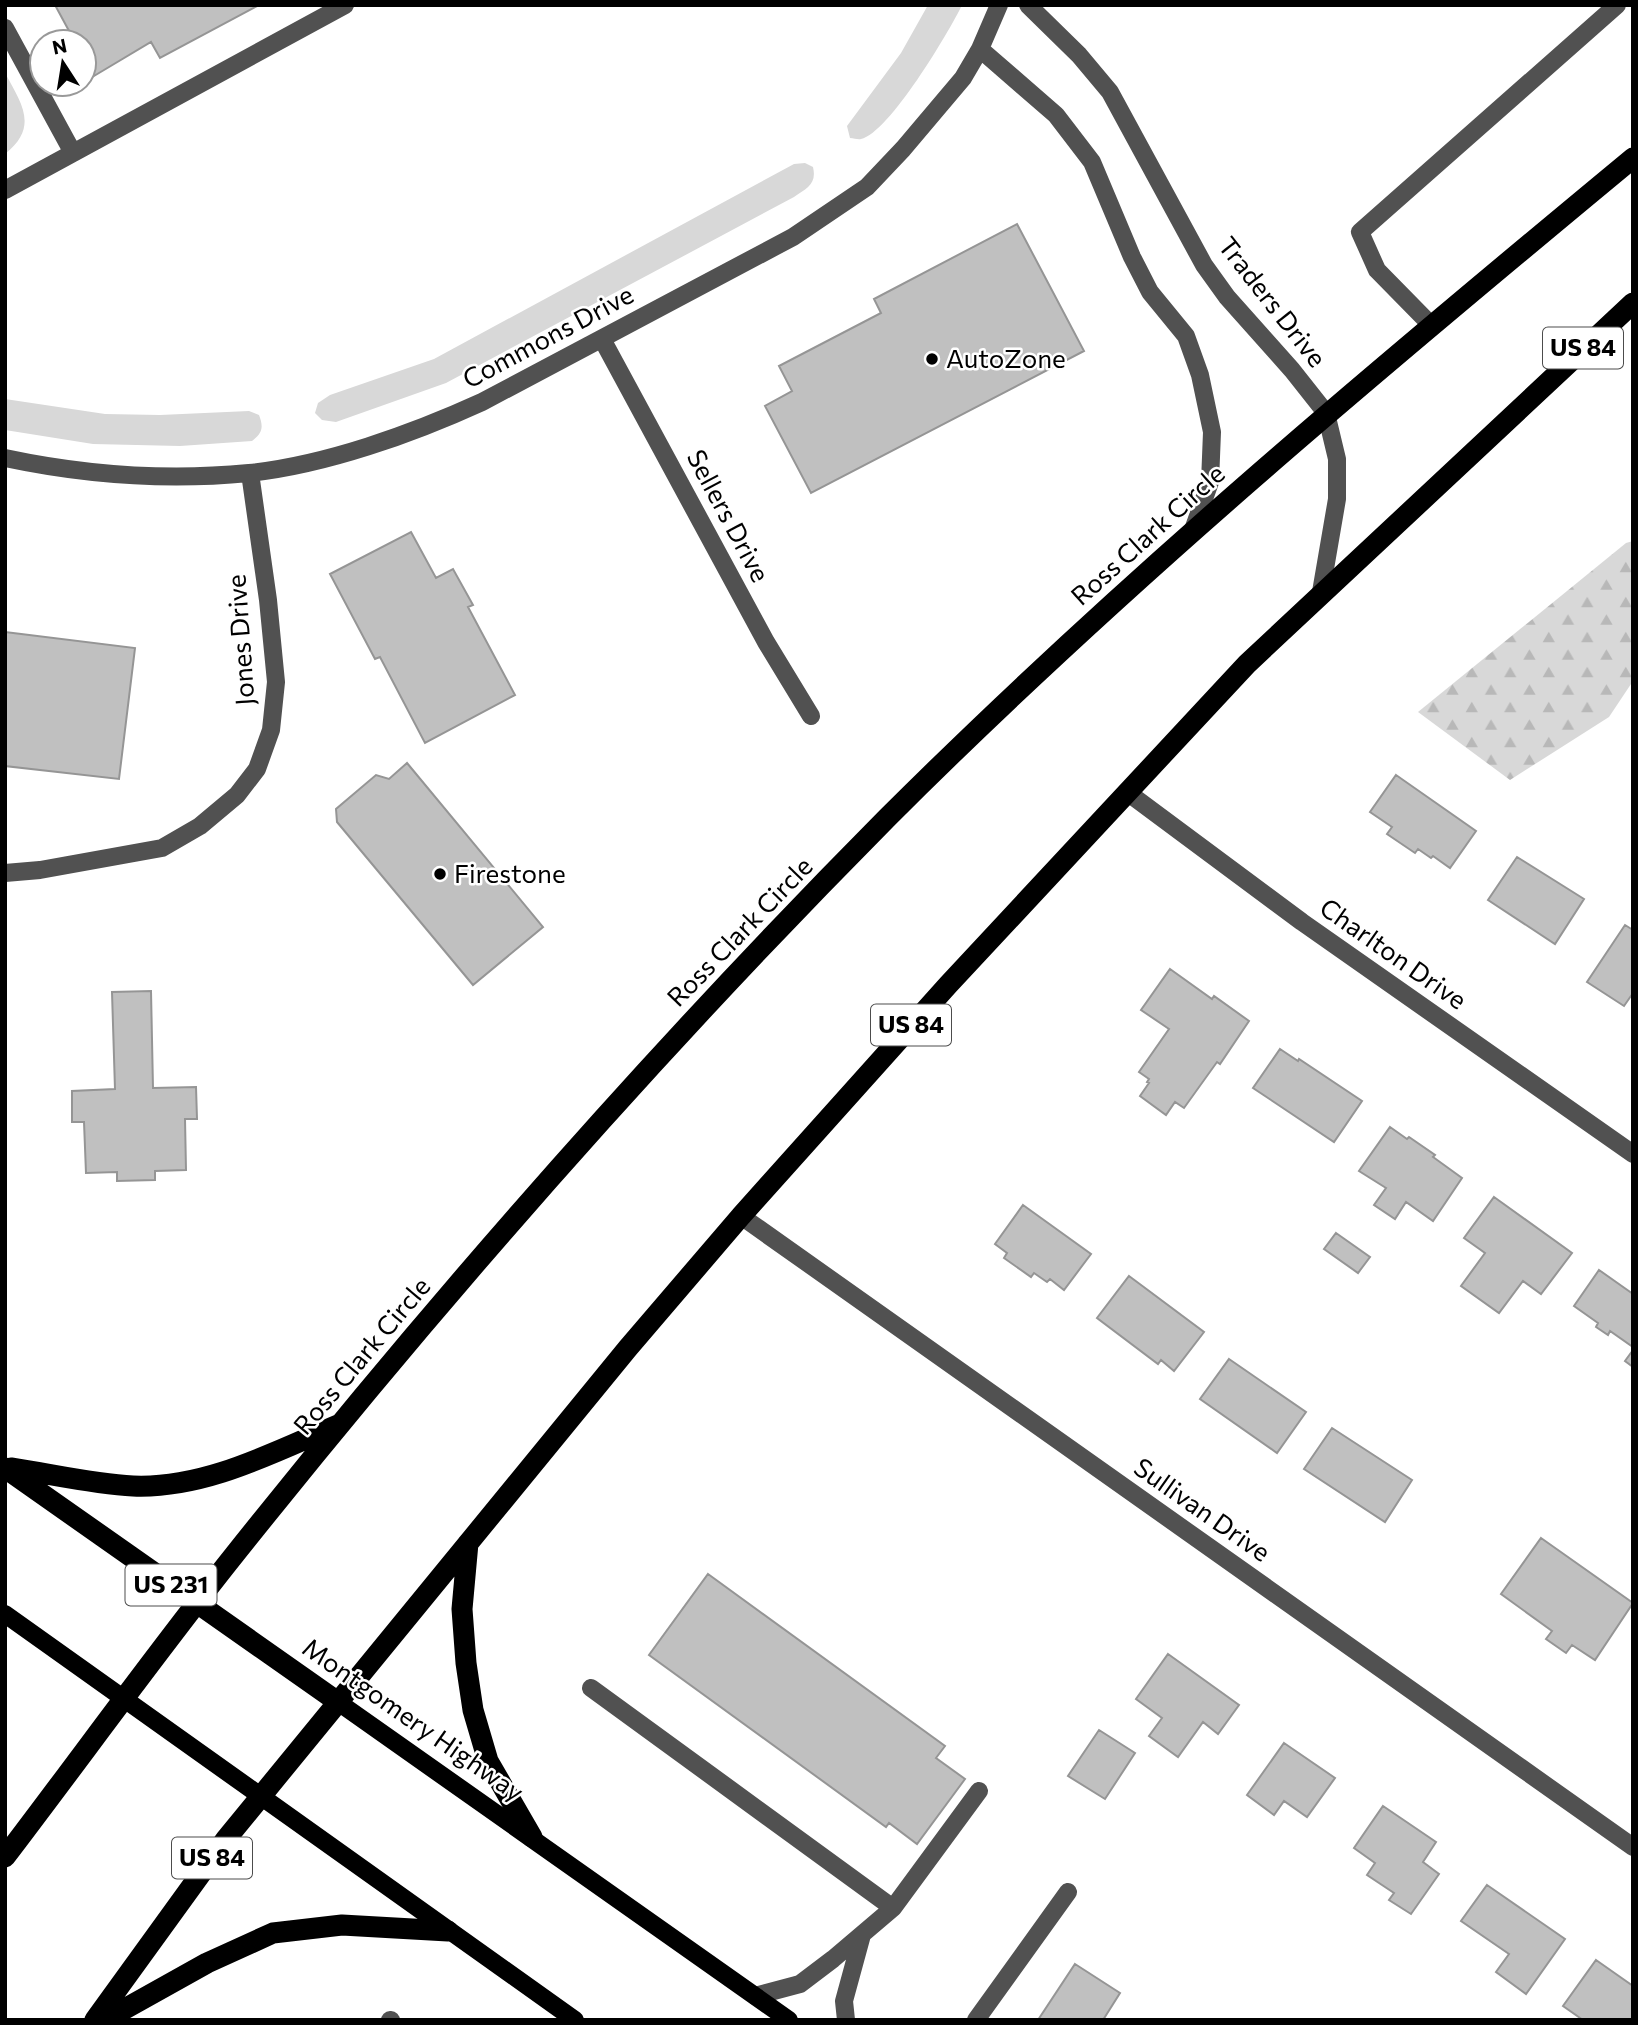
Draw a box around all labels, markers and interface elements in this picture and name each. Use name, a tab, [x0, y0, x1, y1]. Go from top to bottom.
north arrow	[28, 28, 98, 98]
text: N	[50, 33, 69, 59]
street label: Traders Drive	[1213, 230, 1334, 372]
street label: Commons Drive	[457, 278, 638, 394]
road number: US 84	[1543, 328, 1623, 368]
place label: AutoZone	[946, 342, 1066, 373]
marker: AutoZone	[924, 351, 940, 367]
street label: Sellers Drive	[681, 444, 777, 587]
street label: Ross Clark Circle	[1064, 457, 1230, 611]
street label: Jones Drive	[219, 574, 260, 707]
street label: Ross Clark Circle	[660, 850, 818, 1012]
place label: Firestone	[454, 857, 566, 888]
marker: Firestone	[432, 866, 448, 882]
street label: Charlton Drive	[1315, 891, 1473, 1015]
road number: US 84	[871, 1004, 951, 1045]
street label: Ross Clark Circle	[286, 1270, 436, 1440]
street label: Sullivan Drive	[1129, 1450, 1277, 1567]
road number: US 231	[125, 1564, 216, 1605]
street label: Montgomery Highway	[297, 1631, 530, 1807]
road number: US 84	[172, 1838, 252, 1879]

